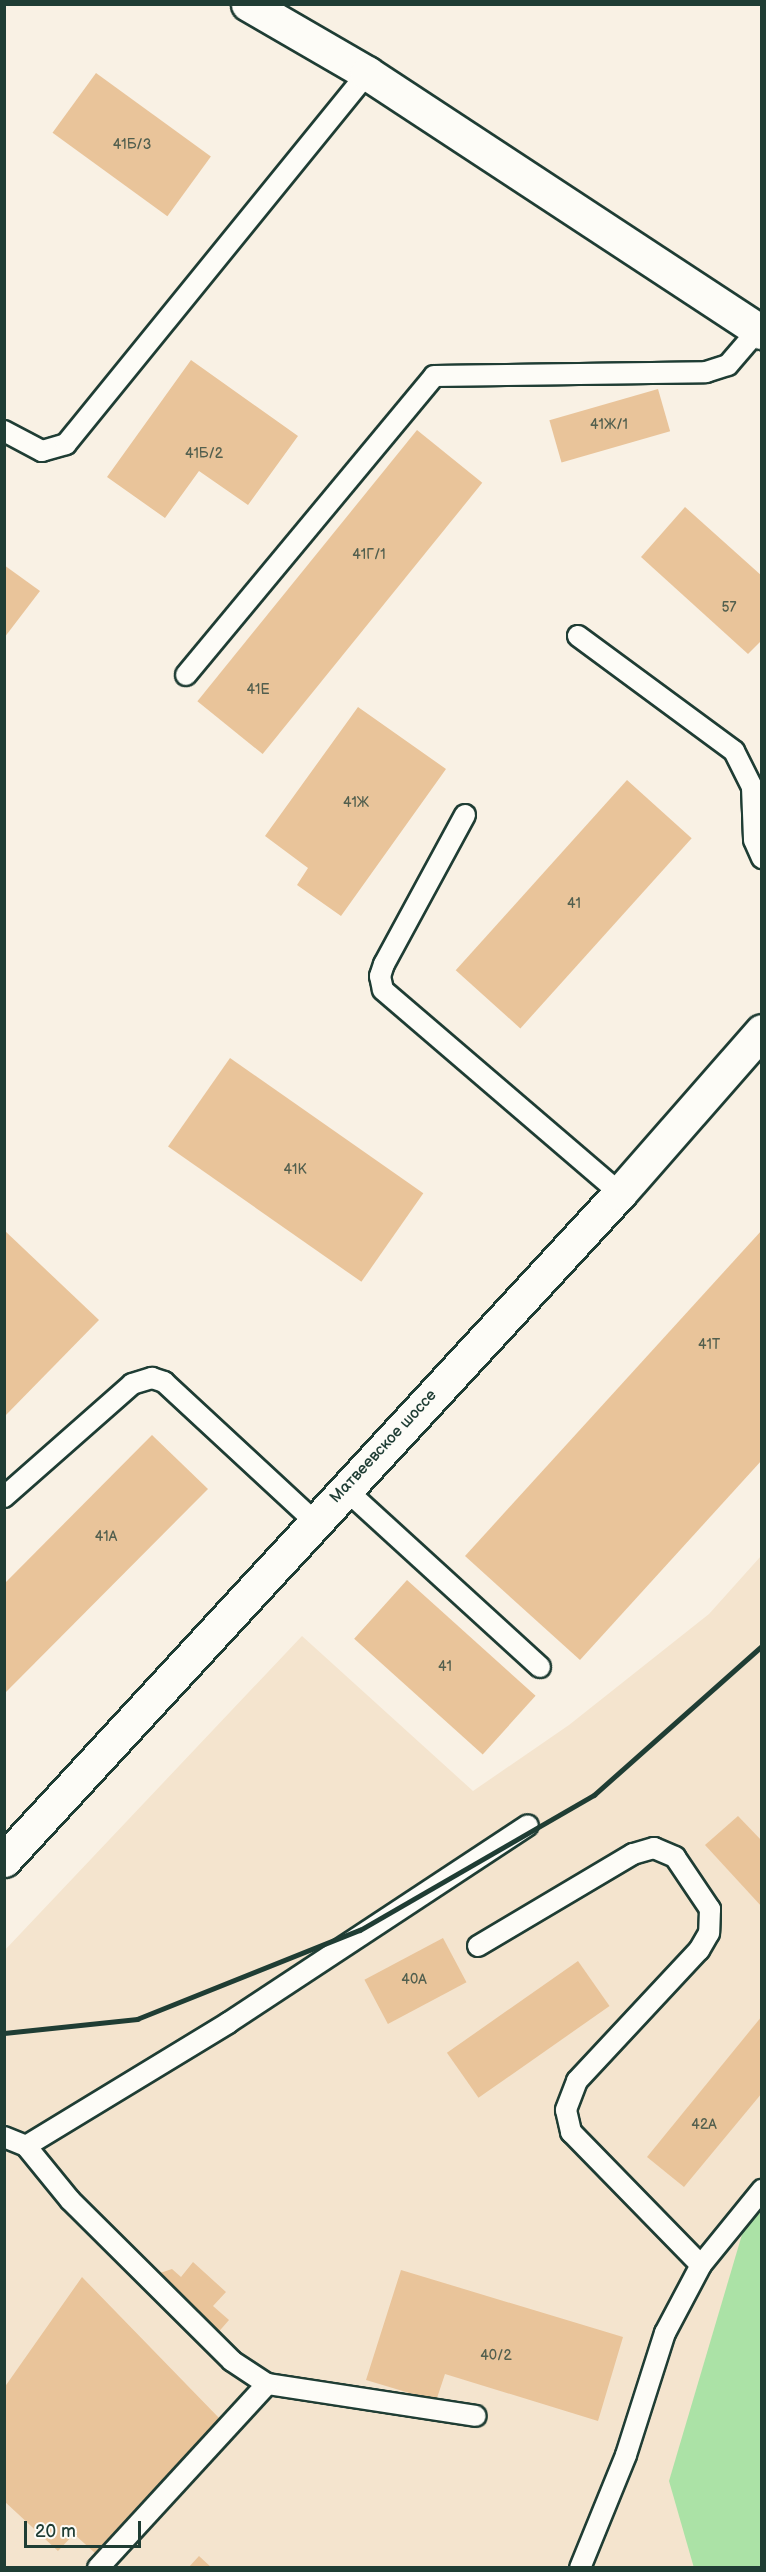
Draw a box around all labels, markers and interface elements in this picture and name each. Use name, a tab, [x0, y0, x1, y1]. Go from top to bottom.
house number: 41Б/3	[113, 137, 151, 153]
house number: 41Ж/1	[590, 417, 628, 433]
house number: 41Б/2	[185, 446, 223, 462]
house number: 41Г/1	[352, 547, 386, 563]
house number: 57	[722, 600, 736, 616]
house number: 41Е	[246, 682, 270, 698]
house number: 41Ж	[343, 795, 369, 811]
house number: 41	[567, 896, 581, 912]
house number: 41К	[284, 1162, 306, 1178]
house number: 41Т	[698, 1337, 720, 1353]
street label: Матвеевское шоссе	[327, 1386, 441, 1508]
house number: 41А	[95, 1529, 117, 1545]
house number: 41	[438, 1659, 452, 1675]
house number: 40А	[401, 1972, 427, 1988]
house number: 42А	[691, 2117, 717, 2133]
house number: 40/2	[480, 2348, 512, 2364]
scale bar	[27, 2509, 144, 2547]
text: 20 m	[35, 2521, 76, 2542]

